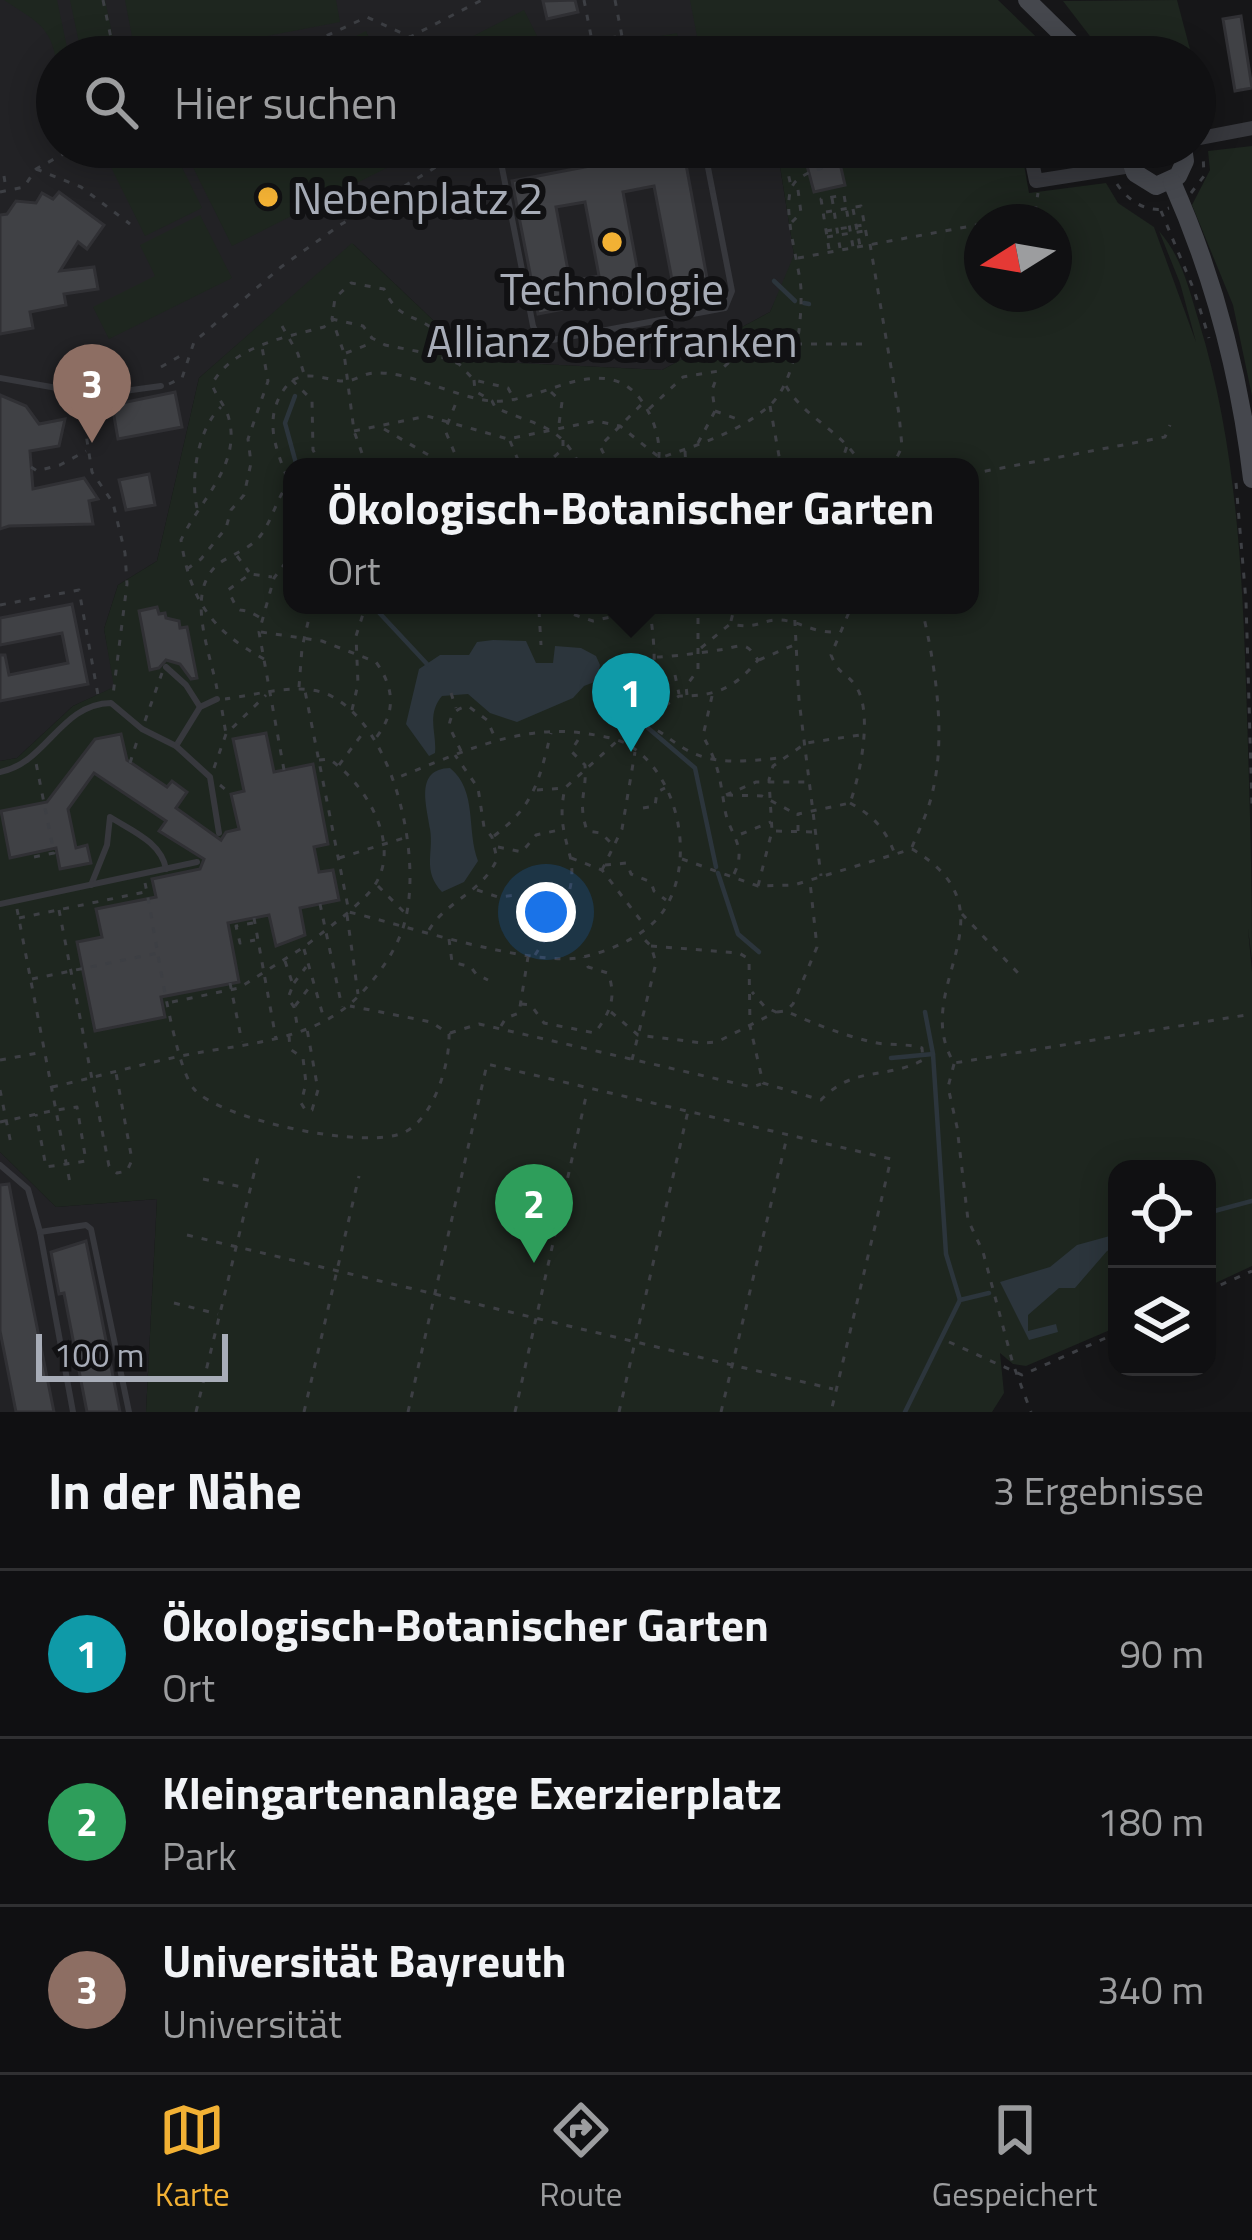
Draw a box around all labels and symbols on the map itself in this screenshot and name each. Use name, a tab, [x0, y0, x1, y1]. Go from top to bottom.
place label: Nebenplatz 2	[292, 163, 544, 231]
marker: Nebenplatz 2	[255, 184, 281, 210]
north arrow	[964, 204, 1072, 312]
marker: Technologie Allianz Oberfranken	[599, 229, 625, 255]
place label: Technologie Allianz Oberfranken	[426, 254, 798, 374]
pin: 3	[53, 344, 131, 443]
pin: 1	[592, 653, 670, 752]
your location	[516, 882, 576, 942]
pin: 2	[495, 1164, 573, 1263]
scale bar	[36, 1328, 228, 1381]

